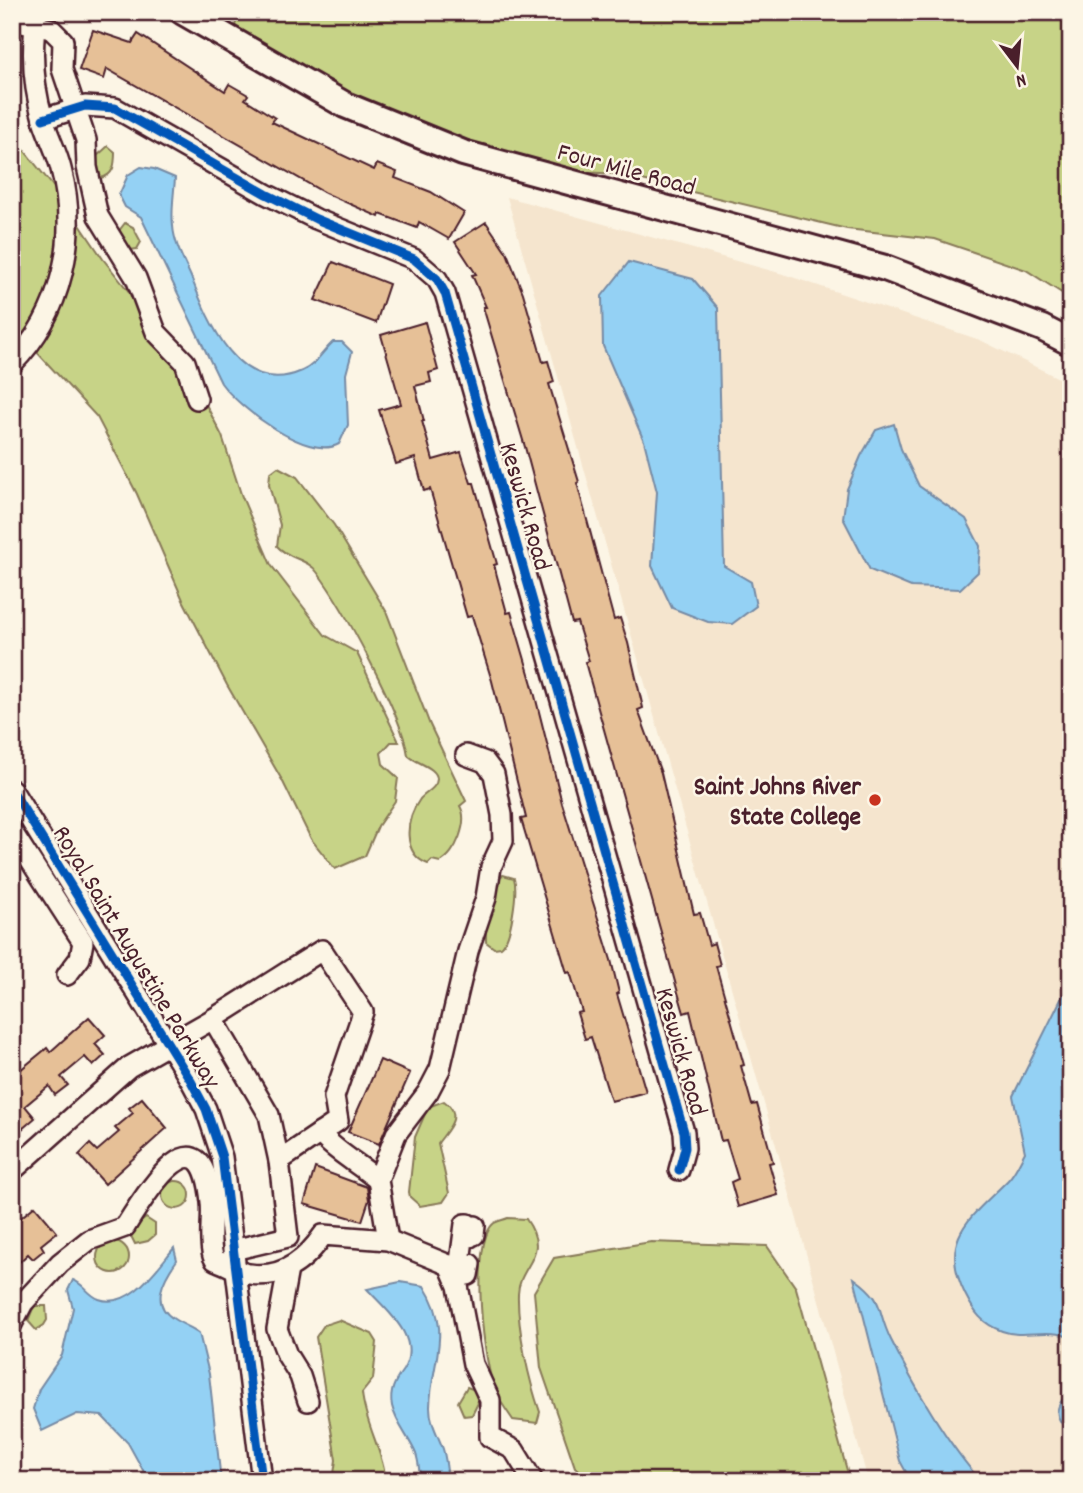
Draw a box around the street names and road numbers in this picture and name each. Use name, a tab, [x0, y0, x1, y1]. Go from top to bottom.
street label: Four Mile Road	[553, 135, 700, 208]
street label: Keswick Road	[488, 439, 560, 575]
street label: Royal Saint Augustine Parkway	[41, 819, 229, 1097]
street label: Keswick Road	[644, 984, 716, 1120]

